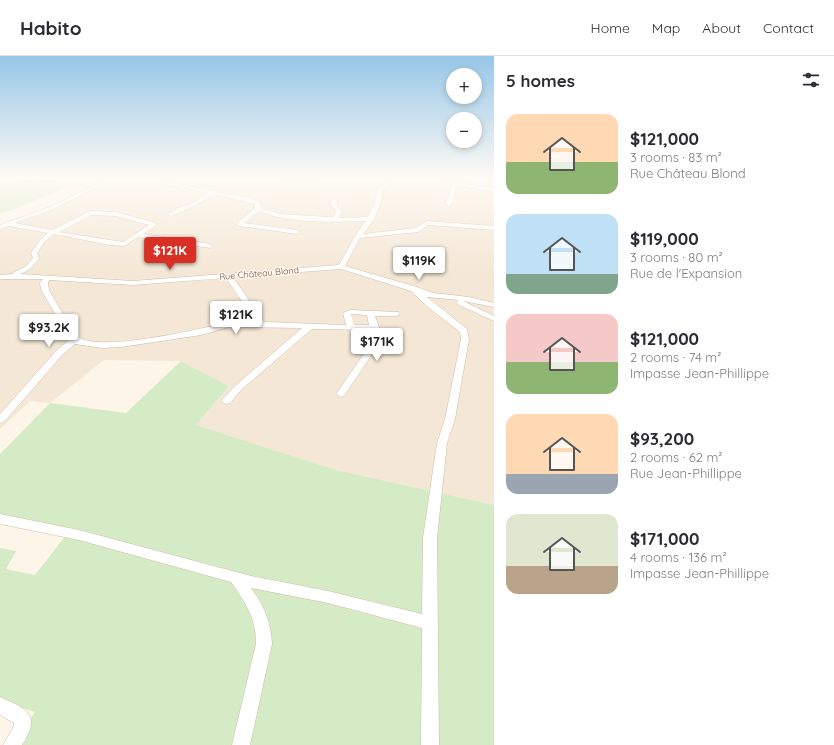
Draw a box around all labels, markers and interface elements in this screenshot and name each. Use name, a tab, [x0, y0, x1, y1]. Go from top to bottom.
text: Habito	[20, 16, 82, 40]
text: Home	[591, 19, 630, 37]
text: Map	[652, 19, 680, 37]
text: About	[702, 19, 741, 37]
text: Contact	[763, 19, 814, 37]
map controls	[446, 68, 482, 148]
button: +	[446, 68, 482, 104]
icon: filters	[800, 69, 822, 91]
text: 5 homes	[506, 70, 575, 91]
button: −	[446, 112, 482, 148]
text: $121,000	[630, 128, 699, 149]
icon: home	[538, 130, 586, 178]
text: 3 rooms · 83 m²	[630, 149, 722, 165]
text: Rue Château Blond	[630, 165, 746, 181]
text: $119,000	[630, 228, 699, 249]
icon: home	[538, 230, 586, 278]
pin: $121K	[142, 237, 198, 271]
text: $121K	[153, 242, 187, 258]
pin: $119K	[391, 247, 447, 281]
text: 3 rooms · 80 m²	[630, 249, 723, 265]
text: $119K	[402, 252, 436, 268]
street label: Rue Château Blond	[219, 264, 299, 282]
text: Rue de l'Expansion	[630, 265, 742, 281]
pin: $121K	[208, 301, 264, 335]
text: $121K	[219, 306, 253, 322]
pin: $93.2K	[16, 314, 82, 348]
text: $93.2K	[28, 319, 70, 335]
pin: $171K	[349, 328, 405, 362]
text: $121,000	[630, 328, 699, 349]
icon: home	[538, 330, 586, 378]
text: $171K	[360, 333, 394, 349]
text: 2 rooms · 74 m²	[630, 349, 721, 365]
text: Impasse Jean-Phillippe	[630, 365, 769, 381]
text: $93,200	[630, 428, 694, 449]
icon: home	[538, 430, 586, 478]
text: 2 rooms · 62 m²	[630, 449, 722, 465]
text: Rue Jean-Phillippe	[630, 465, 742, 481]
text: $171,000	[630, 528, 699, 549]
icon: home	[538, 530, 586, 578]
text: 4 rooms · 136 m²	[630, 549, 727, 565]
text: Impasse Jean-Phillippe	[630, 565, 769, 581]

